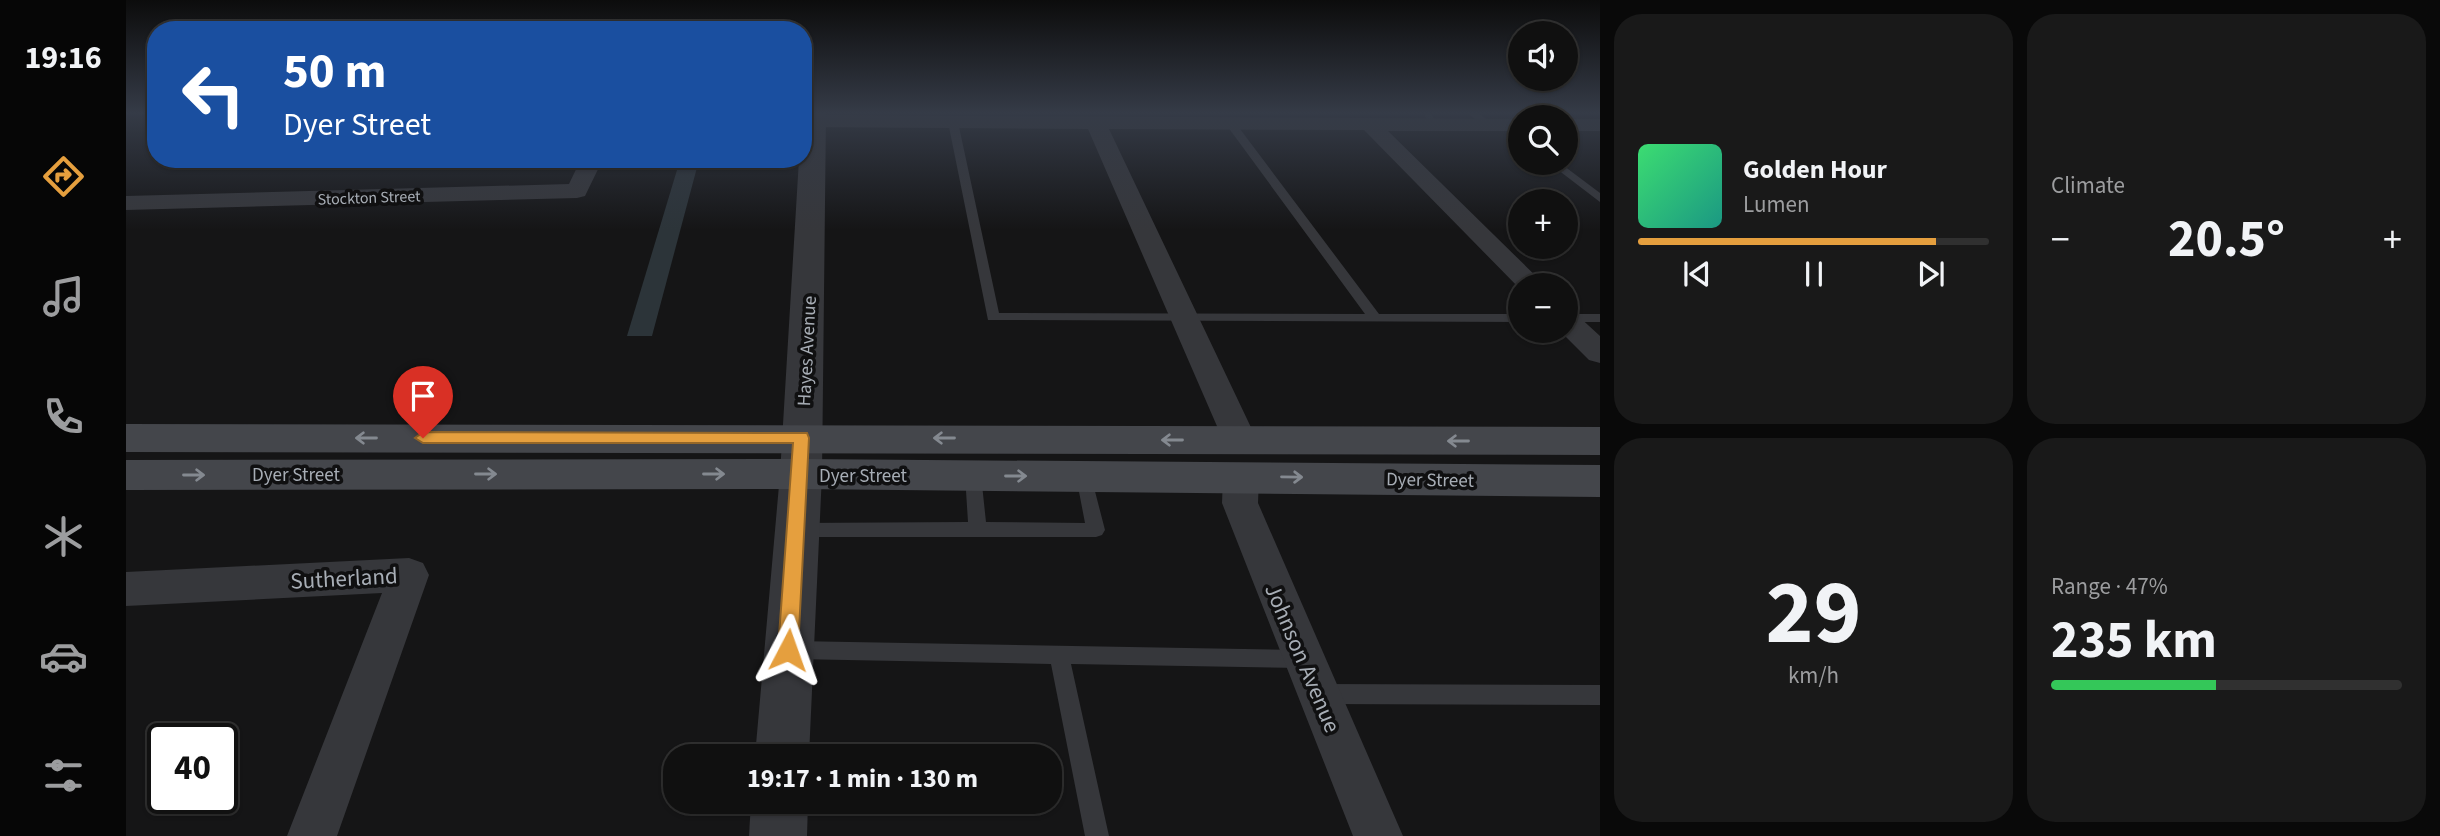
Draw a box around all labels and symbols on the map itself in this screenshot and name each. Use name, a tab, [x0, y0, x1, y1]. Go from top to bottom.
street label: Stockton Street	[317, 185, 421, 211]
street label: Hayes Avenue	[791, 295, 824, 407]
pin	[393, 366, 453, 438]
one-way arrow	[354, 431, 377, 445]
one-way arrow	[933, 432, 956, 445]
one-way arrow	[1160, 433, 1183, 447]
one-way arrow	[1447, 434, 1470, 448]
street label: Dyer Street	[252, 462, 341, 489]
street label: Dyer Street	[819, 463, 908, 490]
street label: Dyer Street	[1386, 466, 1475, 495]
one-way arrow	[475, 467, 498, 481]
one-way arrow	[702, 467, 725, 481]
one-way arrow	[182, 468, 205, 481]
one-way arrow	[1004, 469, 1027, 483]
one-way arrow	[1281, 470, 1304, 484]
street label: Sutherland	[290, 559, 398, 598]
street label: Johnson Avenue	[1256, 579, 1349, 738]
position arrow	[751, 613, 825, 687]
speed limit sign: 40	[147, 723, 238, 814]

